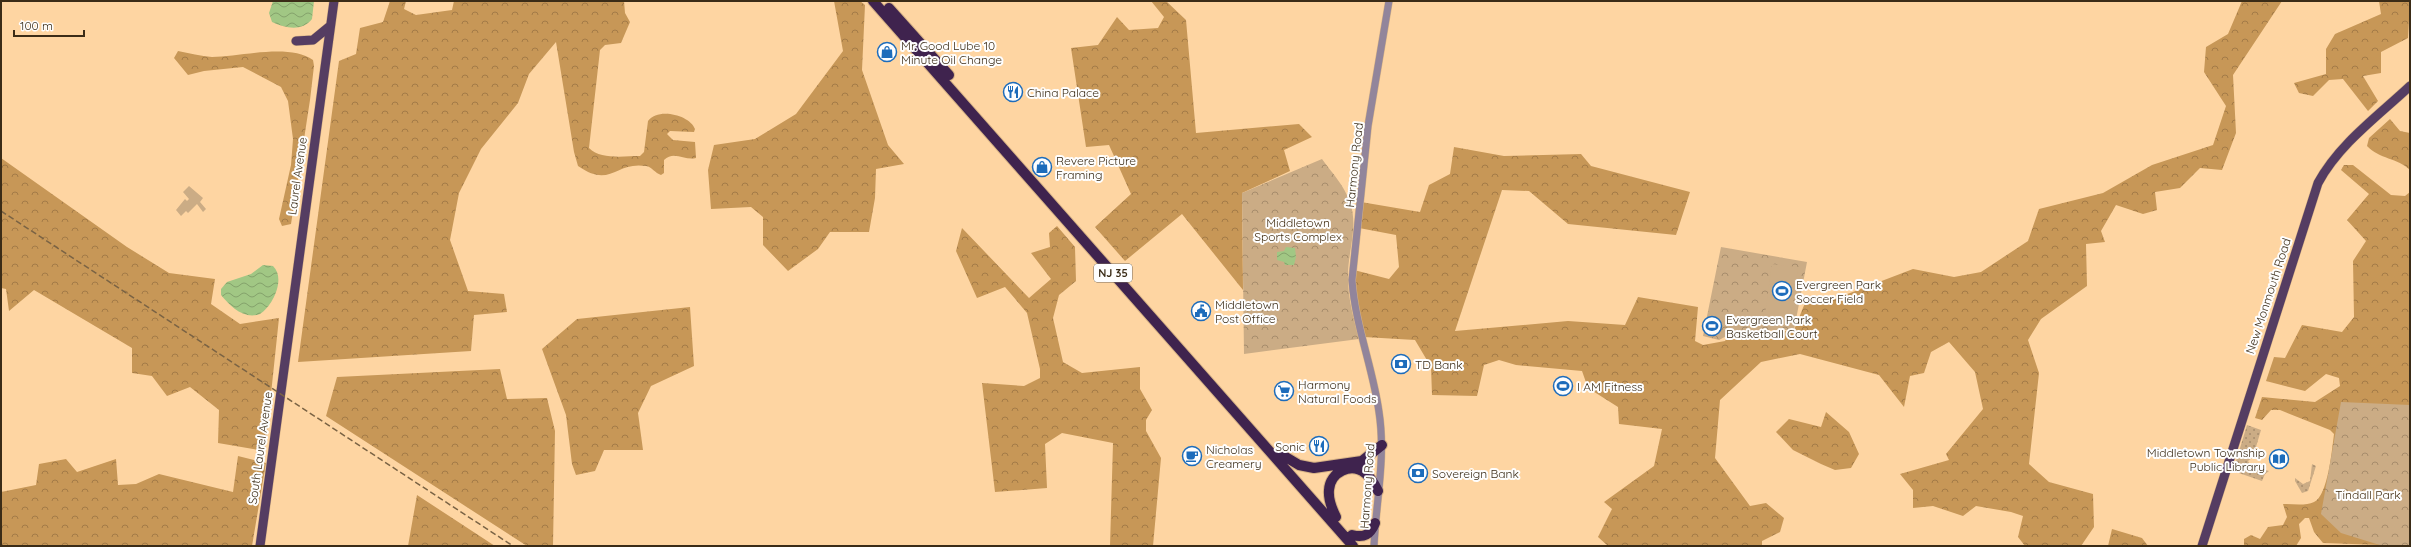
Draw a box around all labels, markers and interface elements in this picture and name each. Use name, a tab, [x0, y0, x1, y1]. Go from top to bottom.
scale bar	[14, 12, 84, 38]
text: 100 m	[20, 18, 53, 33]
place label: Mr. Good Lube 10 Minute Oil Change	[901, 38, 1002, 67]
shop icon: Mr. Good Lube 10 Minute Oil Change	[876, 41, 898, 63]
restaurant icon: China Palace	[1002, 81, 1024, 103]
place label: China Palace	[1027, 85, 1099, 100]
street label: Harmony Road	[1342, 122, 1366, 208]
street label: Laurel Avenue	[284, 136, 310, 216]
place label: Revere Picture Framing	[1056, 153, 1136, 182]
shop icon: Revere Picture Framing	[1031, 156, 1053, 178]
park label: Middletown Sports Complex	[1254, 215, 1342, 244]
street label: New Monmouth Road	[2242, 236, 2294, 356]
road number: NJ 35	[1094, 264, 1132, 282]
place label: Evergreen Park Soccer Field	[1796, 277, 1881, 306]
sports icon: Evergreen Park Soccer Field	[1771, 280, 1793, 302]
place label: Middletown Post Office	[1215, 297, 1279, 326]
public building icon: Middletown Post Office	[1190, 300, 1212, 322]
place label: Evergreen Park Basketball Court	[1726, 312, 1818, 341]
sports icon: Evergreen Park Basketball Court	[1701, 315, 1723, 337]
bank icon: TD Bank	[1390, 353, 1412, 375]
place label: TD Bank	[1415, 357, 1463, 372]
sports icon: I AM Fitness	[1552, 375, 1574, 397]
place label: Harmony Natural Foods	[1298, 377, 1377, 406]
place label: I AM Fitness	[1577, 379, 1643, 394]
supermarket icon: Harmony Natural Foods	[1273, 380, 1295, 402]
street label: South Laurel Avenue	[245, 391, 275, 505]
restaurant icon: Sonic	[1308, 435, 1330, 457]
place label: Sonic	[1275, 439, 1305, 454]
place label: Nicholas Creamery	[1206, 442, 1261, 471]
street label: Harmony Road	[1357, 443, 1377, 529]
cafe icon: Nicholas Creamery	[1181, 445, 1203, 467]
place label: Middletown Township Public Library	[2147, 445, 2265, 474]
library icon: Middletown Township Public Library	[2268, 448, 2290, 470]
bank icon: Sovereign Bank	[1407, 462, 1429, 484]
place label: Sovereign Bank	[1432, 466, 1519, 481]
park label: Tindall Park	[2335, 487, 2401, 502]

